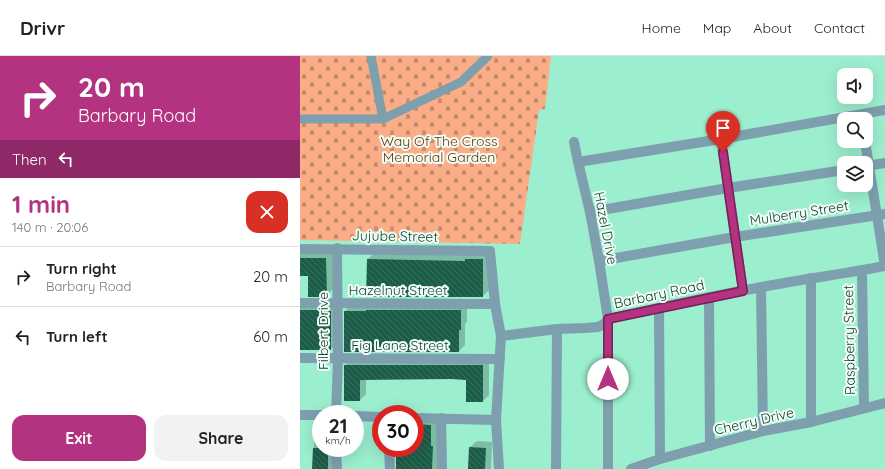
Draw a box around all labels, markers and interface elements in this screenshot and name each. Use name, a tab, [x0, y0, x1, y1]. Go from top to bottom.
text: Drivr	[20, 16, 65, 40]
text: Home	[642, 19, 681, 37]
text: Map	[703, 19, 731, 37]
text: About	[753, 19, 792, 37]
text: Contact	[814, 19, 865, 37]
map controls	[837, 68, 873, 192]
button: sound	[837, 68, 873, 104]
text: 20 m	[78, 69, 145, 104]
icon: right	[12, 72, 64, 124]
text: Barbary Road	[78, 104, 196, 127]
pin	[706, 111, 740, 152]
button: search	[837, 112, 873, 148]
icon: arrive	[712, 117, 734, 139]
park label: Way Of The Cross Memorial Garden	[380, 132, 498, 166]
icon: left	[55, 148, 77, 170]
text: Then	[12, 150, 47, 169]
button: layers	[837, 156, 873, 192]
text: 1 min	[12, 189, 70, 219]
street label: Hazel Drive	[590, 190, 622, 266]
button: close	[246, 191, 288, 233]
street label: Mulberry Street	[748, 196, 850, 230]
text: 140 m · 20:06	[12, 219, 88, 235]
street label: Jujube Street	[352, 226, 439, 246]
text: Turn right	[46, 259, 117, 278]
icon: right	[12, 266, 34, 288]
text: 20 m	[253, 267, 288, 286]
street label: Barbary Road	[612, 276, 706, 312]
text: Barbary Road	[46, 278, 131, 294]
street label: Hazelnut Street	[348, 281, 448, 299]
street label: Raspberry Street	[839, 285, 859, 395]
street label: Filbert Drive	[314, 292, 332, 370]
icon: left	[12, 326, 34, 348]
text: Turn left	[46, 327, 108, 346]
text: 60 m	[253, 327, 288, 346]
street label: Fig Lane Street	[351, 336, 449, 354]
position arrow	[587, 358, 629, 400]
street label: Cherry Drive	[712, 403, 796, 439]
speed limit sign: 30	[372, 405, 424, 457]
text: 21	[328, 413, 348, 438]
button: Exit	[12, 415, 146, 461]
button: Share	[154, 415, 288, 461]
text: km/h	[325, 434, 351, 447]

